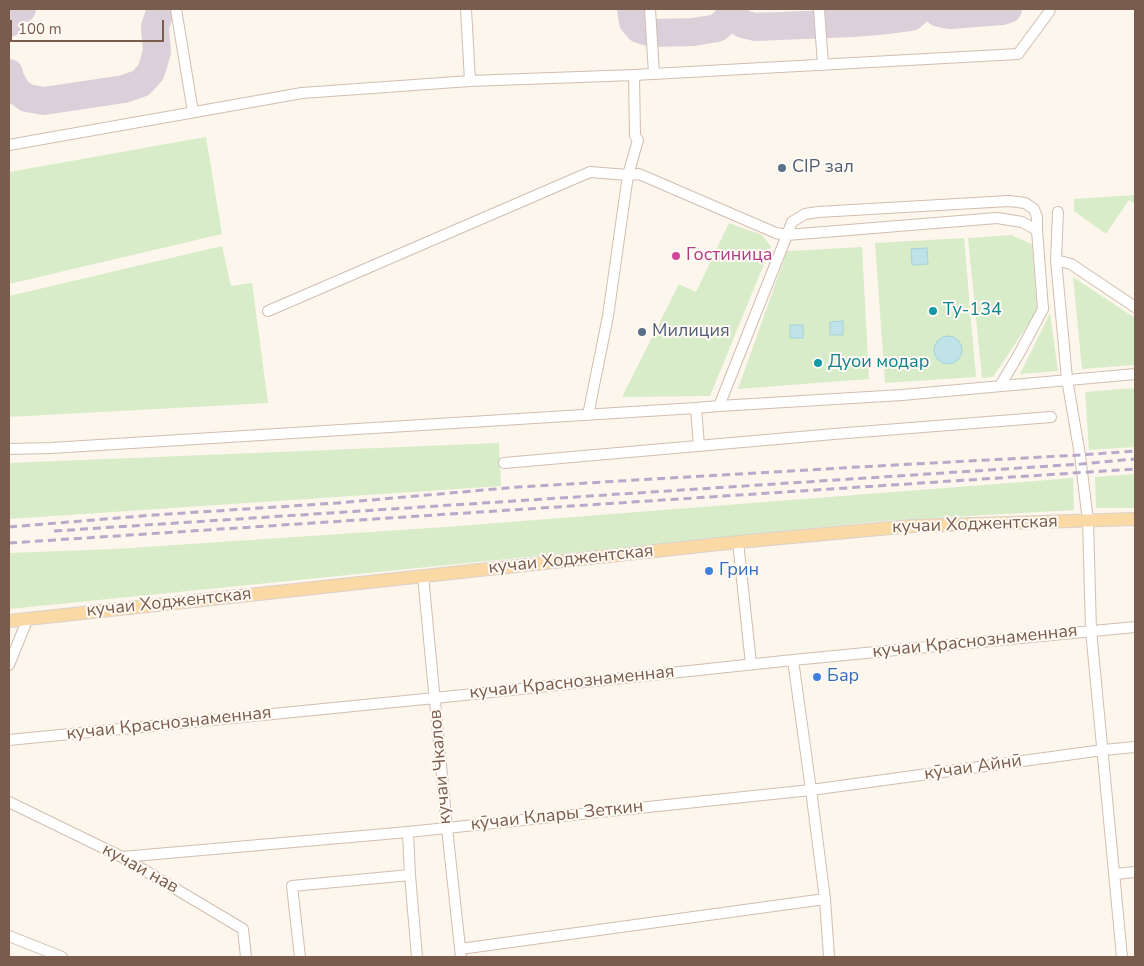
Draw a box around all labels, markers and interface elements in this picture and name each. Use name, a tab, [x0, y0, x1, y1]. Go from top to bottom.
scale bar	[12, 10, 166, 42]
text: 100 m	[18, 19, 62, 39]
place label: CIP зал	[792, 157, 854, 179]
marker: CIP зал	[776, 162, 788, 174]
place label: Гостиница	[686, 245, 772, 267]
marker: Гостиница	[670, 250, 682, 262]
place label: Ту-134	[943, 300, 1002, 322]
marker: Ту-134	[927, 305, 939, 317]
place label: Милиция	[652, 321, 730, 343]
marker: Милиция	[636, 326, 648, 338]
place label: Дуои модар	[828, 352, 929, 374]
marker: Дуои модар	[812, 357, 824, 369]
street label: кучаи Ходжентская	[892, 511, 1058, 539]
street label: кучаи Ходжентская	[487, 541, 655, 579]
place label: Грин	[719, 560, 759, 582]
marker: Грин	[703, 565, 715, 577]
street label: кучаи Ходжентская	[85, 584, 253, 622]
street label: кучаи Краснознаменная	[871, 620, 1079, 664]
street label: кучаи Краснознаменная	[468, 661, 676, 705]
place label: Бар	[827, 666, 859, 688]
marker: Бар	[811, 671, 823, 683]
street label: кучаи Краснознаменная	[65, 702, 273, 746]
street label: кучаи Чкалов	[425, 709, 457, 825]
street label: кӯчаи Айнӣ	[923, 750, 1023, 786]
street label: кӯчаи Клары Зеткин	[470, 796, 644, 836]
street label: кучаи нав	[98, 839, 182, 899]

